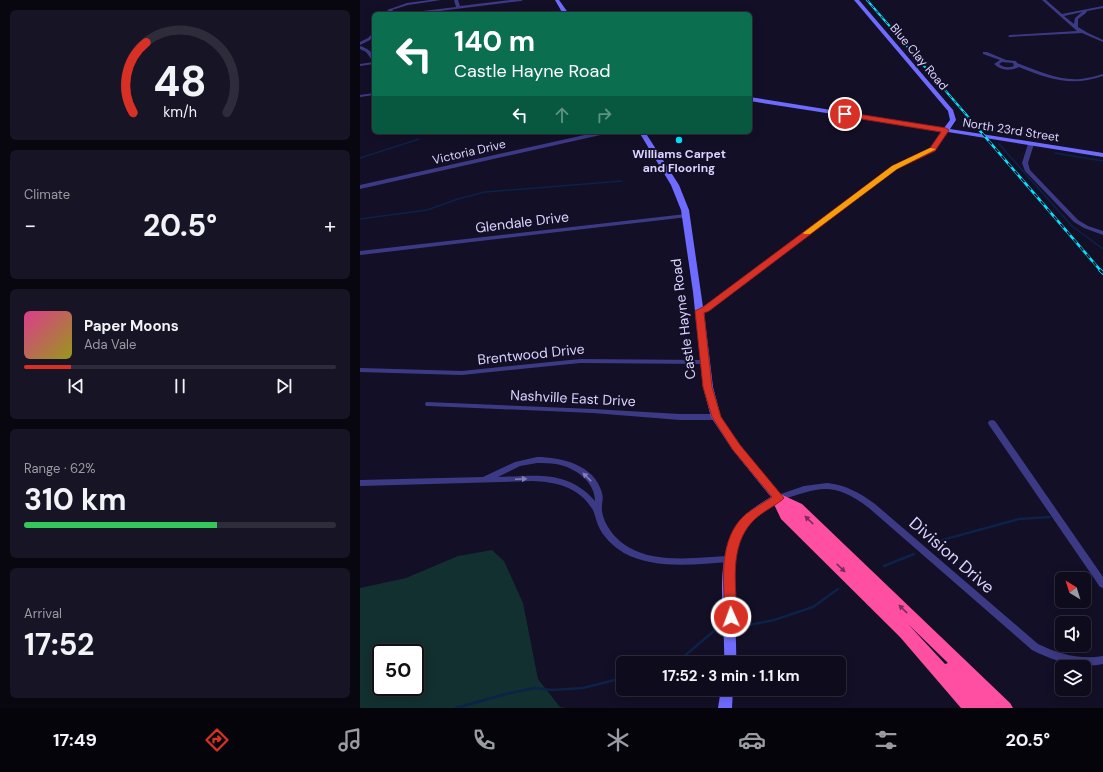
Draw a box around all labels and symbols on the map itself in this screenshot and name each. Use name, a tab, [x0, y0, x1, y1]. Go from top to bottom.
street label: Blue Clay Road	[886, 20, 952, 94]
pin	[828, 97, 862, 131]
street label: North 23rd Street	[962, 114, 1061, 146]
marker: Williams Carpet and Flooring	[674, 135, 684, 145]
street label: Victoria Drive	[431, 136, 507, 168]
place label: Williams Carpet and Flooring	[632, 146, 726, 176]
street label: Glendale Drive	[474, 207, 570, 237]
street label: Castle Hayne Road	[667, 258, 699, 380]
street label: Brentwood Drive	[477, 339, 585, 369]
street label: Nashville East Drive	[510, 386, 636, 410]
one-way arrow	[583, 472, 592, 482]
one-way arrow	[515, 476, 528, 482]
street label: Division Drive	[905, 512, 999, 598]
one-way arrow	[804, 515, 814, 525]
one-way arrow	[836, 563, 846, 573]
north arrow	[1055, 572, 1091, 608]
position arrow	[710, 596, 752, 638]
one-way arrow	[898, 605, 908, 614]
speed limit sign: 50	[372, 644, 424, 696]

